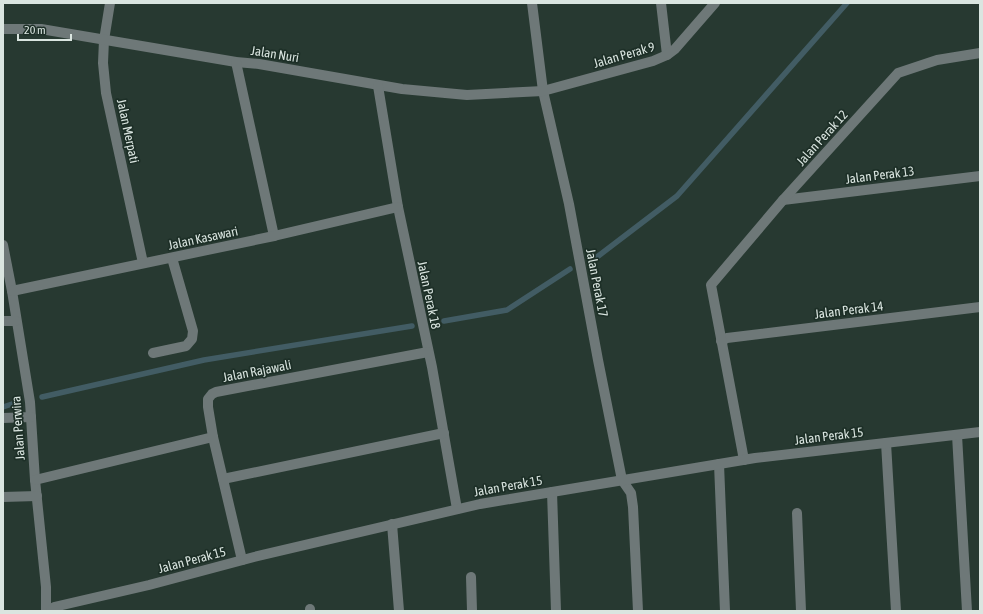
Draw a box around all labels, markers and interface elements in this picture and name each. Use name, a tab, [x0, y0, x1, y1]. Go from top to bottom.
scale bar	[18, 16, 71, 42]
text: 20 m	[24, 23, 46, 37]
street label: Jalan Perak 9	[592, 39, 656, 71]
street label: Jalan Nuri	[250, 43, 300, 65]
street label: Jalan Merpati	[114, 98, 142, 164]
street label: Jalan Perak 12	[793, 107, 851, 169]
street label: Jalan Perak 13	[845, 163, 915, 187]
street label: Jalan Kasawari	[167, 223, 239, 253]
street label: Jalan Perak 17	[583, 248, 611, 318]
street label: Jalan Perak 18	[414, 260, 444, 330]
street label: Jalan Perak 14	[814, 298, 884, 322]
street label: Jalan Rajawali	[221, 357, 293, 385]
street label: Jalan Perwira	[8, 395, 28, 461]
street label: Jalan Perak 15	[794, 424, 864, 448]
street label: Jalan Perak 15	[473, 473, 543, 499]
street label: Jalan Perak 15	[157, 544, 227, 576]

